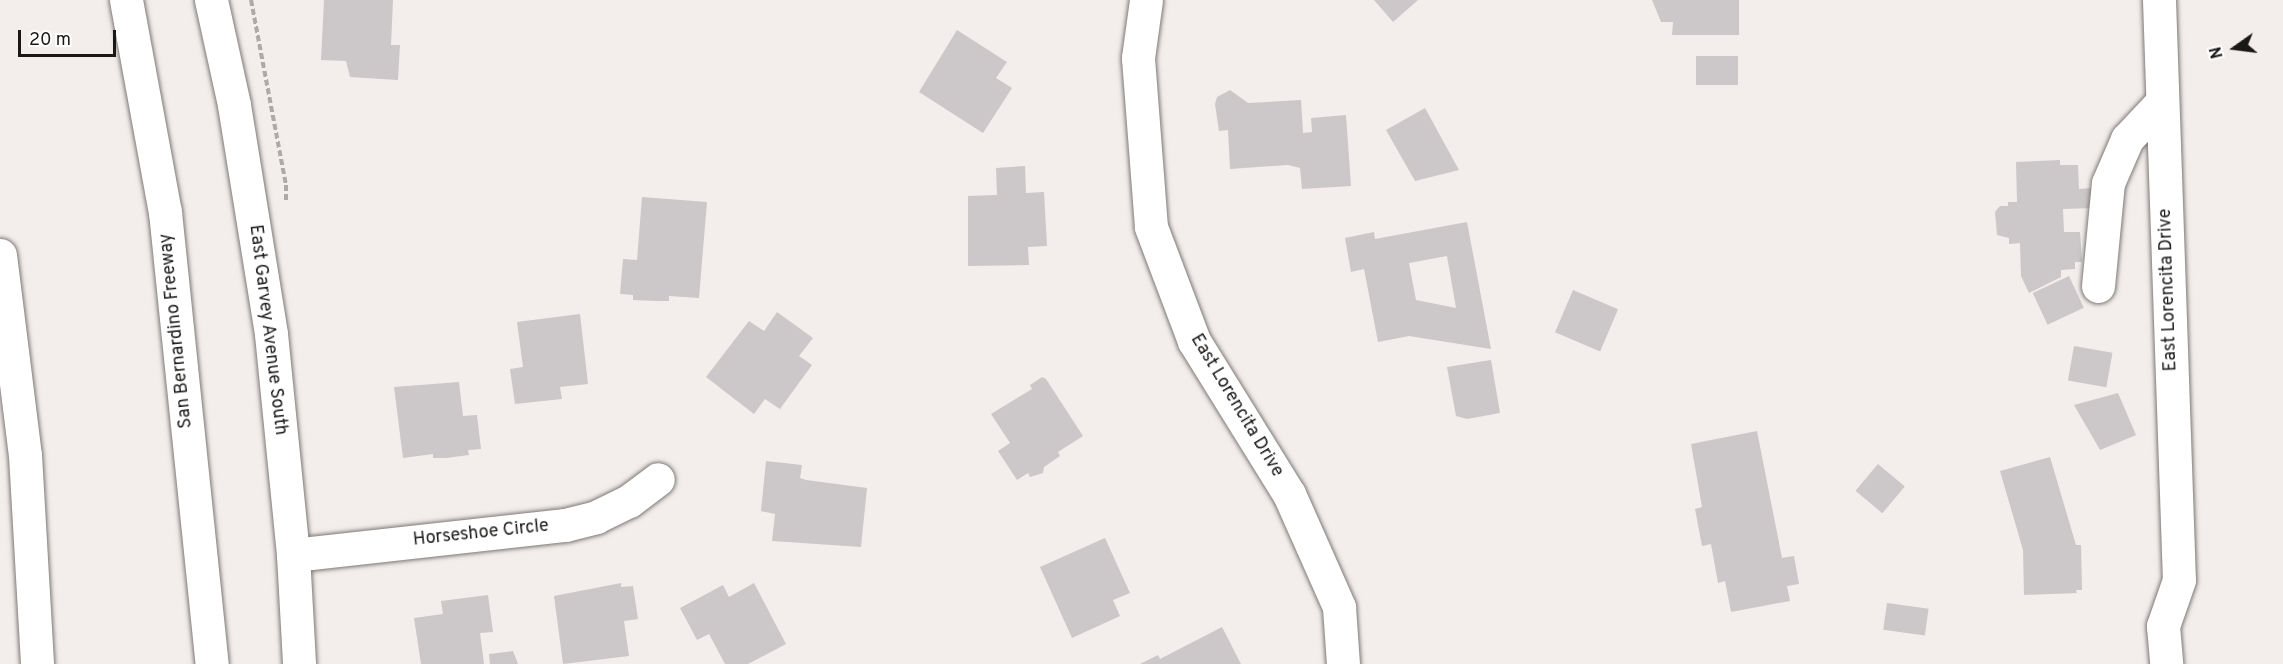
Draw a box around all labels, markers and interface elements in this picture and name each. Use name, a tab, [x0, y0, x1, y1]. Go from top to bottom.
scale bar	[21, 18, 118, 56]
north arrow	[2205, 18, 2265, 78]
text: 20 m	[29, 29, 71, 52]
text: N	[2206, 44, 2229, 60]
street label: East Lorencita Drive	[2155, 208, 2183, 372]
street label: East Garvey Avenue South	[243, 223, 291, 437]
street label: San Bernardino Freeway	[156, 232, 198, 430]
street label: East Lorencita Drive	[1185, 331, 1287, 481]
street label: Horseshoe Circle	[412, 516, 550, 552]

